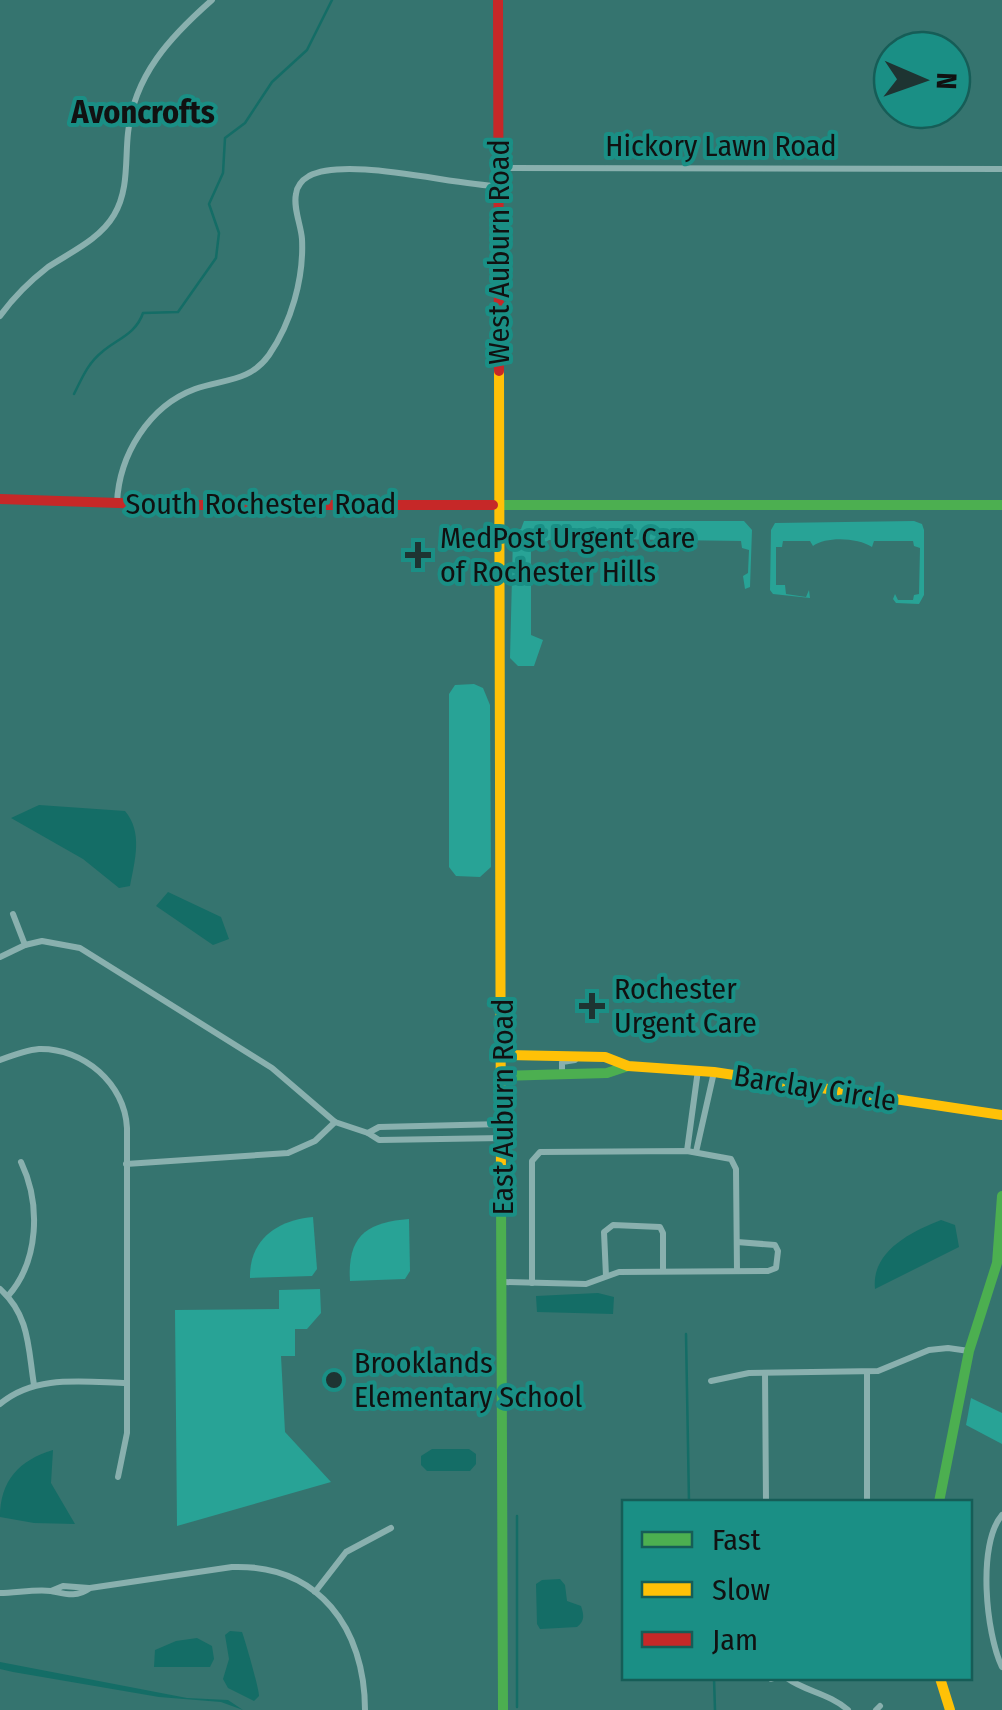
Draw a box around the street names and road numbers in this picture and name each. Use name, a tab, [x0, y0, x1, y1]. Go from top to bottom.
street label: Hickory Lawn Road	[605, 128, 837, 164]
street label: West Auburn Road	[481, 139, 517, 365]
street label: South Rochester Road	[126, 486, 396, 522]
street label: East Auburn Road	[485, 999, 521, 1215]
street label: Barclay Circle	[731, 1057, 899, 1119]

